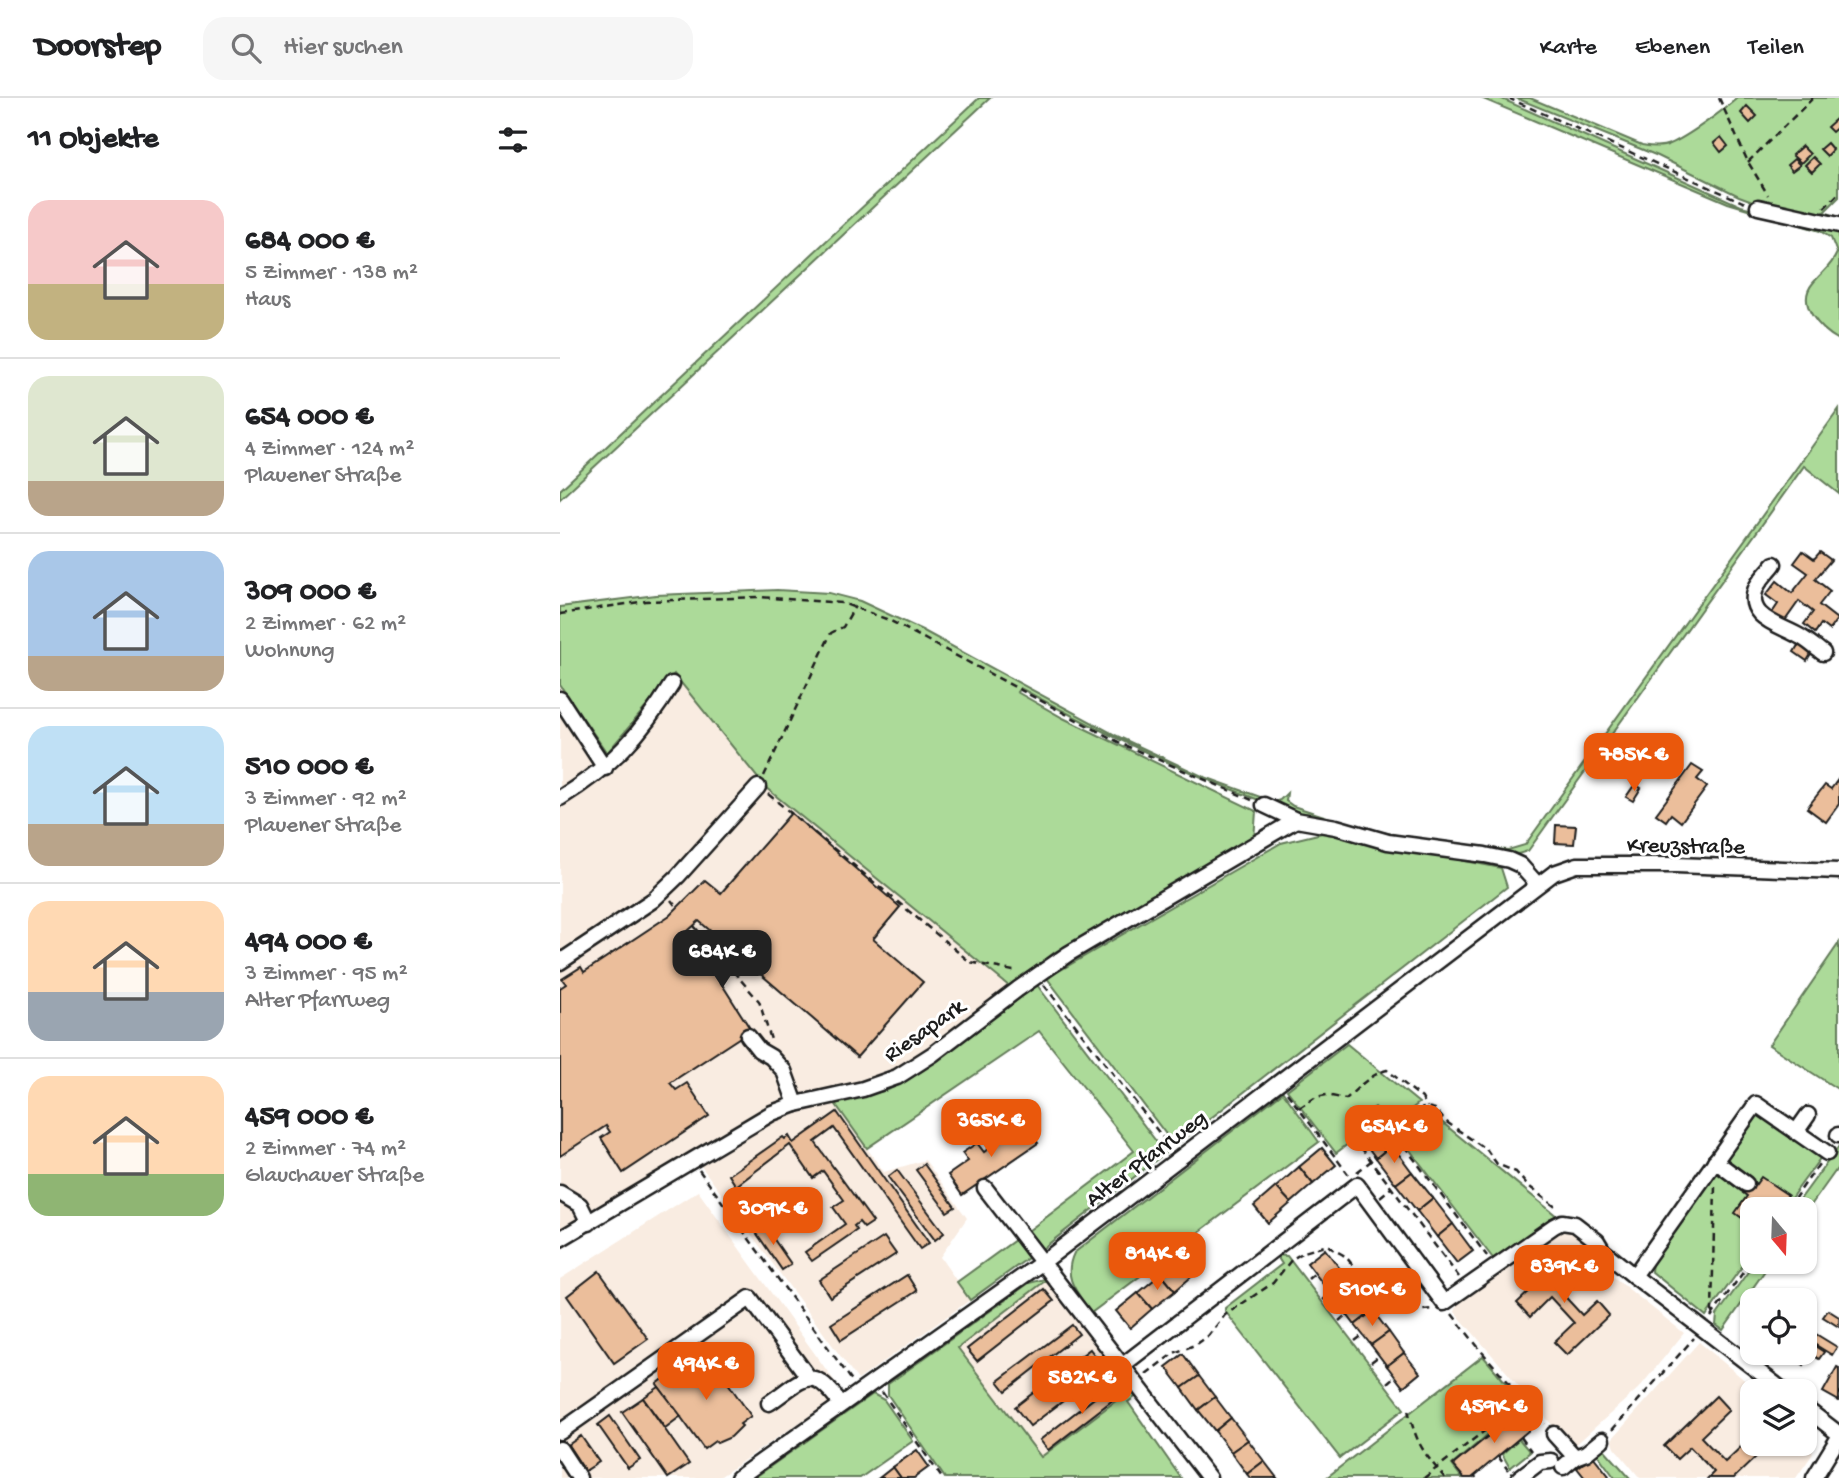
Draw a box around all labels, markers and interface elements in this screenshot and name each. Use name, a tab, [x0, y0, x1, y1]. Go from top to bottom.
search box	[203, 17, 693, 80]
text: Doorstep	[35, 29, 161, 67]
icon: search	[227, 29, 265, 67]
text: Hier suchen	[283, 33, 403, 64]
text: Karte	[1540, 34, 1597, 63]
text: Ebenen	[1635, 34, 1710, 63]
text: Teilen	[1748, 34, 1804, 63]
icon: filters	[494, 121, 532, 159]
text: 11 Objekte	[28, 123, 159, 158]
text: 684 000 €	[245, 225, 374, 260]
icon: home	[84, 228, 168, 312]
text: 5 Zimmer · 138 m²	[245, 260, 418, 287]
text: Haus	[245, 287, 290, 314]
text: 654 000 €	[245, 401, 373, 436]
icon: home	[84, 404, 168, 488]
text: 4 Zimmer · 124 m²	[245, 436, 414, 463]
text: Plauener Straße	[245, 463, 401, 490]
text: 309 000 €	[245, 576, 376, 611]
icon: home	[84, 579, 168, 663]
text: 2 Zimmer · 62 m²	[245, 611, 406, 638]
text: Wohnung	[245, 638, 335, 665]
pin: 785K €	[1577, 734, 1691, 793]
text: 785K €	[1600, 742, 1668, 769]
text: 510 000 €	[245, 751, 373, 786]
icon: home	[84, 754, 168, 838]
text: 3 Zimmer · 92 m²	[245, 786, 407, 813]
text: Plauener Straße	[245, 813, 401, 840]
street label: Kreuzstraße	[1627, 833, 1746, 862]
text: 494 000 €	[245, 926, 372, 961]
icon: home	[84, 929, 168, 1013]
pin: 684K €	[665, 930, 779, 990]
text: 684K €	[689, 939, 755, 966]
text: 3 Zimmer · 95 m²	[245, 961, 408, 988]
text: Alter Pfarrweg	[245, 988, 390, 1015]
street label: Riesapark	[879, 993, 973, 1069]
pin: 365K €	[934, 1100, 1048, 1159]
text: 459 000 €	[245, 1101, 373, 1136]
icon: home	[84, 1104, 168, 1188]
street label: Alter Pfarrweg	[1081, 1105, 1213, 1214]
pin: 654K €	[1337, 1105, 1451, 1165]
text: 365K €	[957, 1108, 1025, 1135]
text: 654K €	[1361, 1114, 1427, 1141]
text: 2 Zimmer · 74 m²	[245, 1136, 406, 1163]
text: Glauchauer Straße	[245, 1163, 424, 1190]
pin: 309K €	[716, 1188, 830, 1247]
text: 309K €	[739, 1196, 807, 1223]
north arrow	[1740, 1197, 1816, 1274]
map controls	[1740, 1197, 1817, 1456]
pin: 814K €	[1100, 1232, 1214, 1292]
text: 814K €	[1125, 1241, 1189, 1268]
pin: 839K €	[1507, 1246, 1621, 1305]
text: 839K €	[1530, 1254, 1598, 1281]
pin: 510K €	[1315, 1268, 1429, 1328]
text: 510K €	[1339, 1277, 1405, 1304]
button: locate	[1740, 1288, 1817, 1365]
pin: 494K €	[649, 1342, 763, 1402]
text: 494K €	[673, 1351, 739, 1378]
pin: 582K €	[1025, 1356, 1139, 1416]
text: 582K €	[1048, 1365, 1116, 1392]
button: layers	[1740, 1379, 1817, 1456]
pin: 459K €	[1437, 1386, 1551, 1445]
text: 459K €	[1461, 1394, 1527, 1421]

